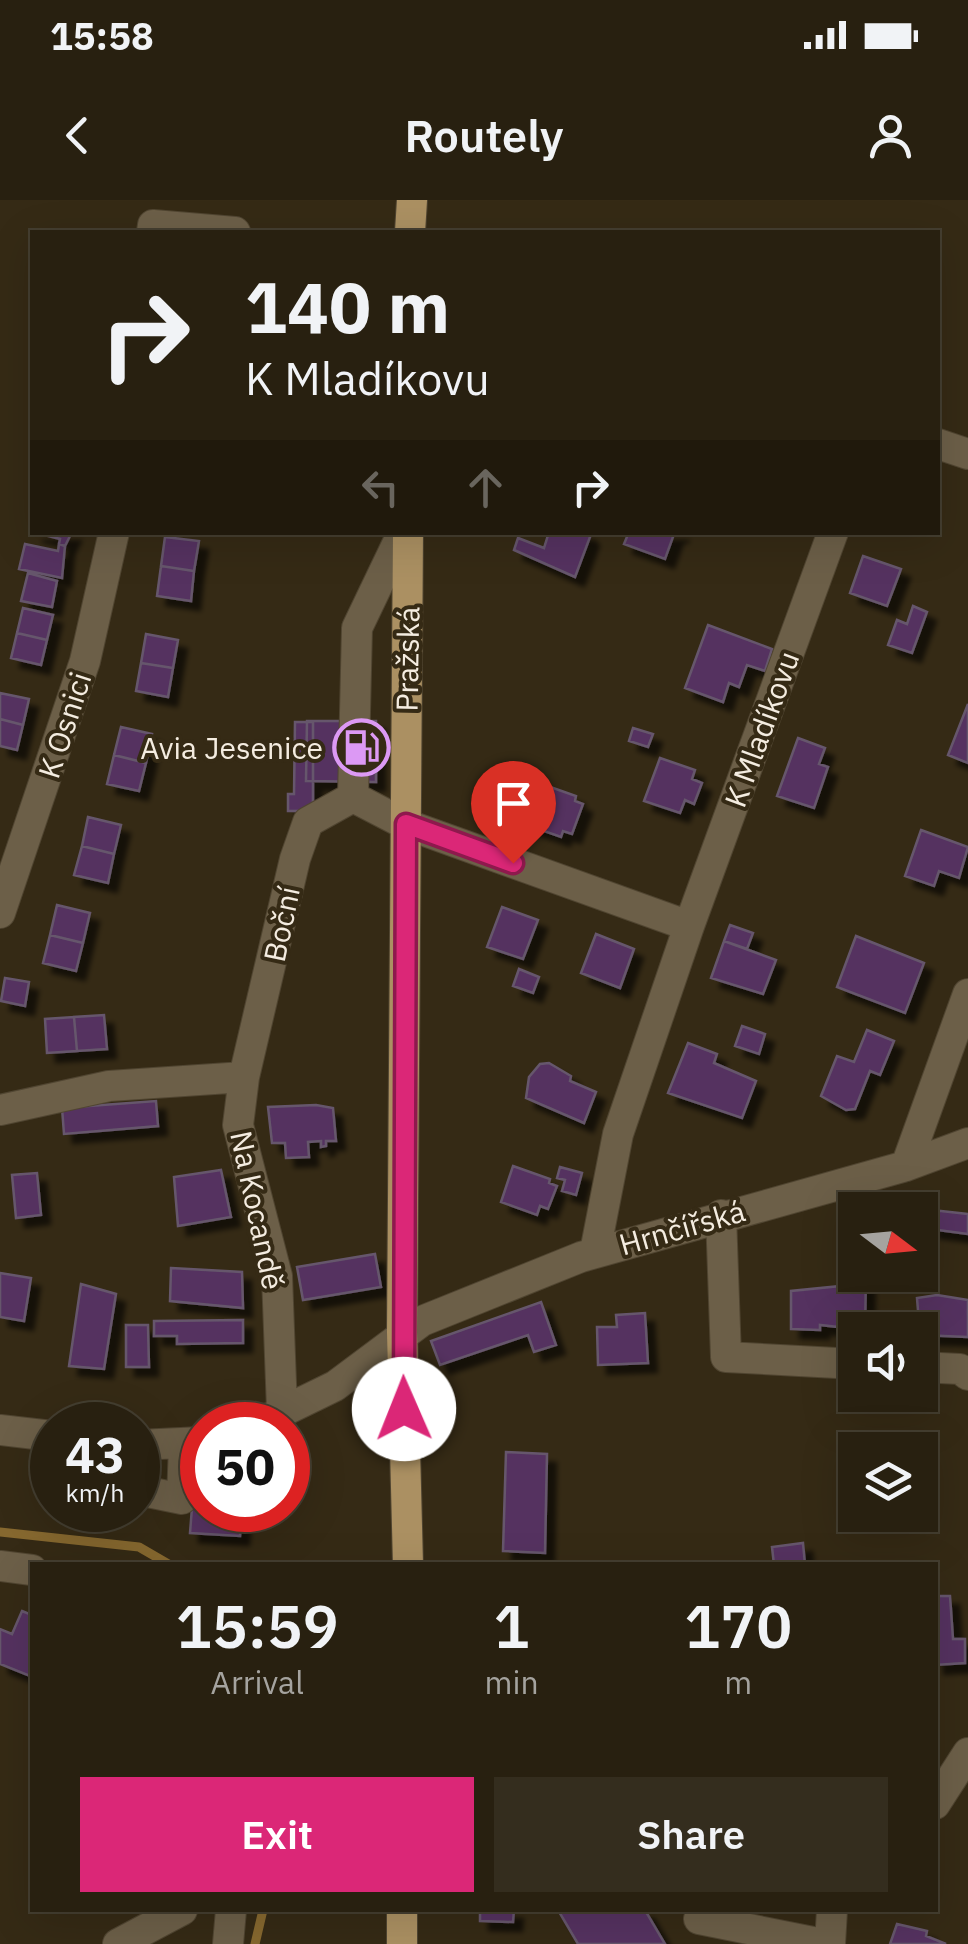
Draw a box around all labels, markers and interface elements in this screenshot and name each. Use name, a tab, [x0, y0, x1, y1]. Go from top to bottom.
text: 15:58	[50, 11, 154, 60]
text: Routely	[404, 106, 564, 164]
icon: back	[50, 108, 105, 163]
icon: person	[863, 108, 918, 163]
text: 140 m	[245, 261, 450, 352]
icon: right	[80, 270, 210, 400]
text: K Mladíkovu	[245, 349, 490, 407]
icon: left	[353, 460, 408, 515]
icon: ahead	[458, 460, 513, 515]
icon: right	[563, 460, 618, 515]
street label: Pražská	[387, 606, 427, 712]
street label: K Mladíkovu	[715, 646, 807, 812]
street label: K Osnici	[29, 667, 99, 783]
fuel station icon: Avia Jesenice	[332, 717, 392, 777]
place label: Avia Jesenice	[140, 728, 323, 767]
pin	[471, 761, 556, 864]
icon: arrive	[486, 776, 541, 831]
street label: Boční	[254, 882, 308, 965]
street label: Na Kocandě	[222, 1127, 294, 1293]
street label: Hrnčířská	[615, 1190, 749, 1264]
north arrow	[838, 1192, 938, 1292]
map controls	[838, 1192, 938, 1532]
button: sound	[838, 1312, 938, 1412]
position arrow	[352, 1357, 456, 1461]
speed limit sign: 50	[180, 1402, 310, 1532]
text: 43	[65, 1422, 125, 1487]
button: layers	[838, 1432, 938, 1532]
text: km/h	[66, 1476, 124, 1509]
text: 15:59	[176, 1586, 339, 1665]
text: 1	[494, 1586, 530, 1665]
text: 170	[684, 1586, 792, 1665]
text: Arrival	[211, 1661, 304, 1703]
text: min	[484, 1661, 539, 1703]
text: m	[724, 1661, 752, 1703]
button: Exit	[80, 1777, 474, 1892]
button: Share	[494, 1777, 888, 1892]

